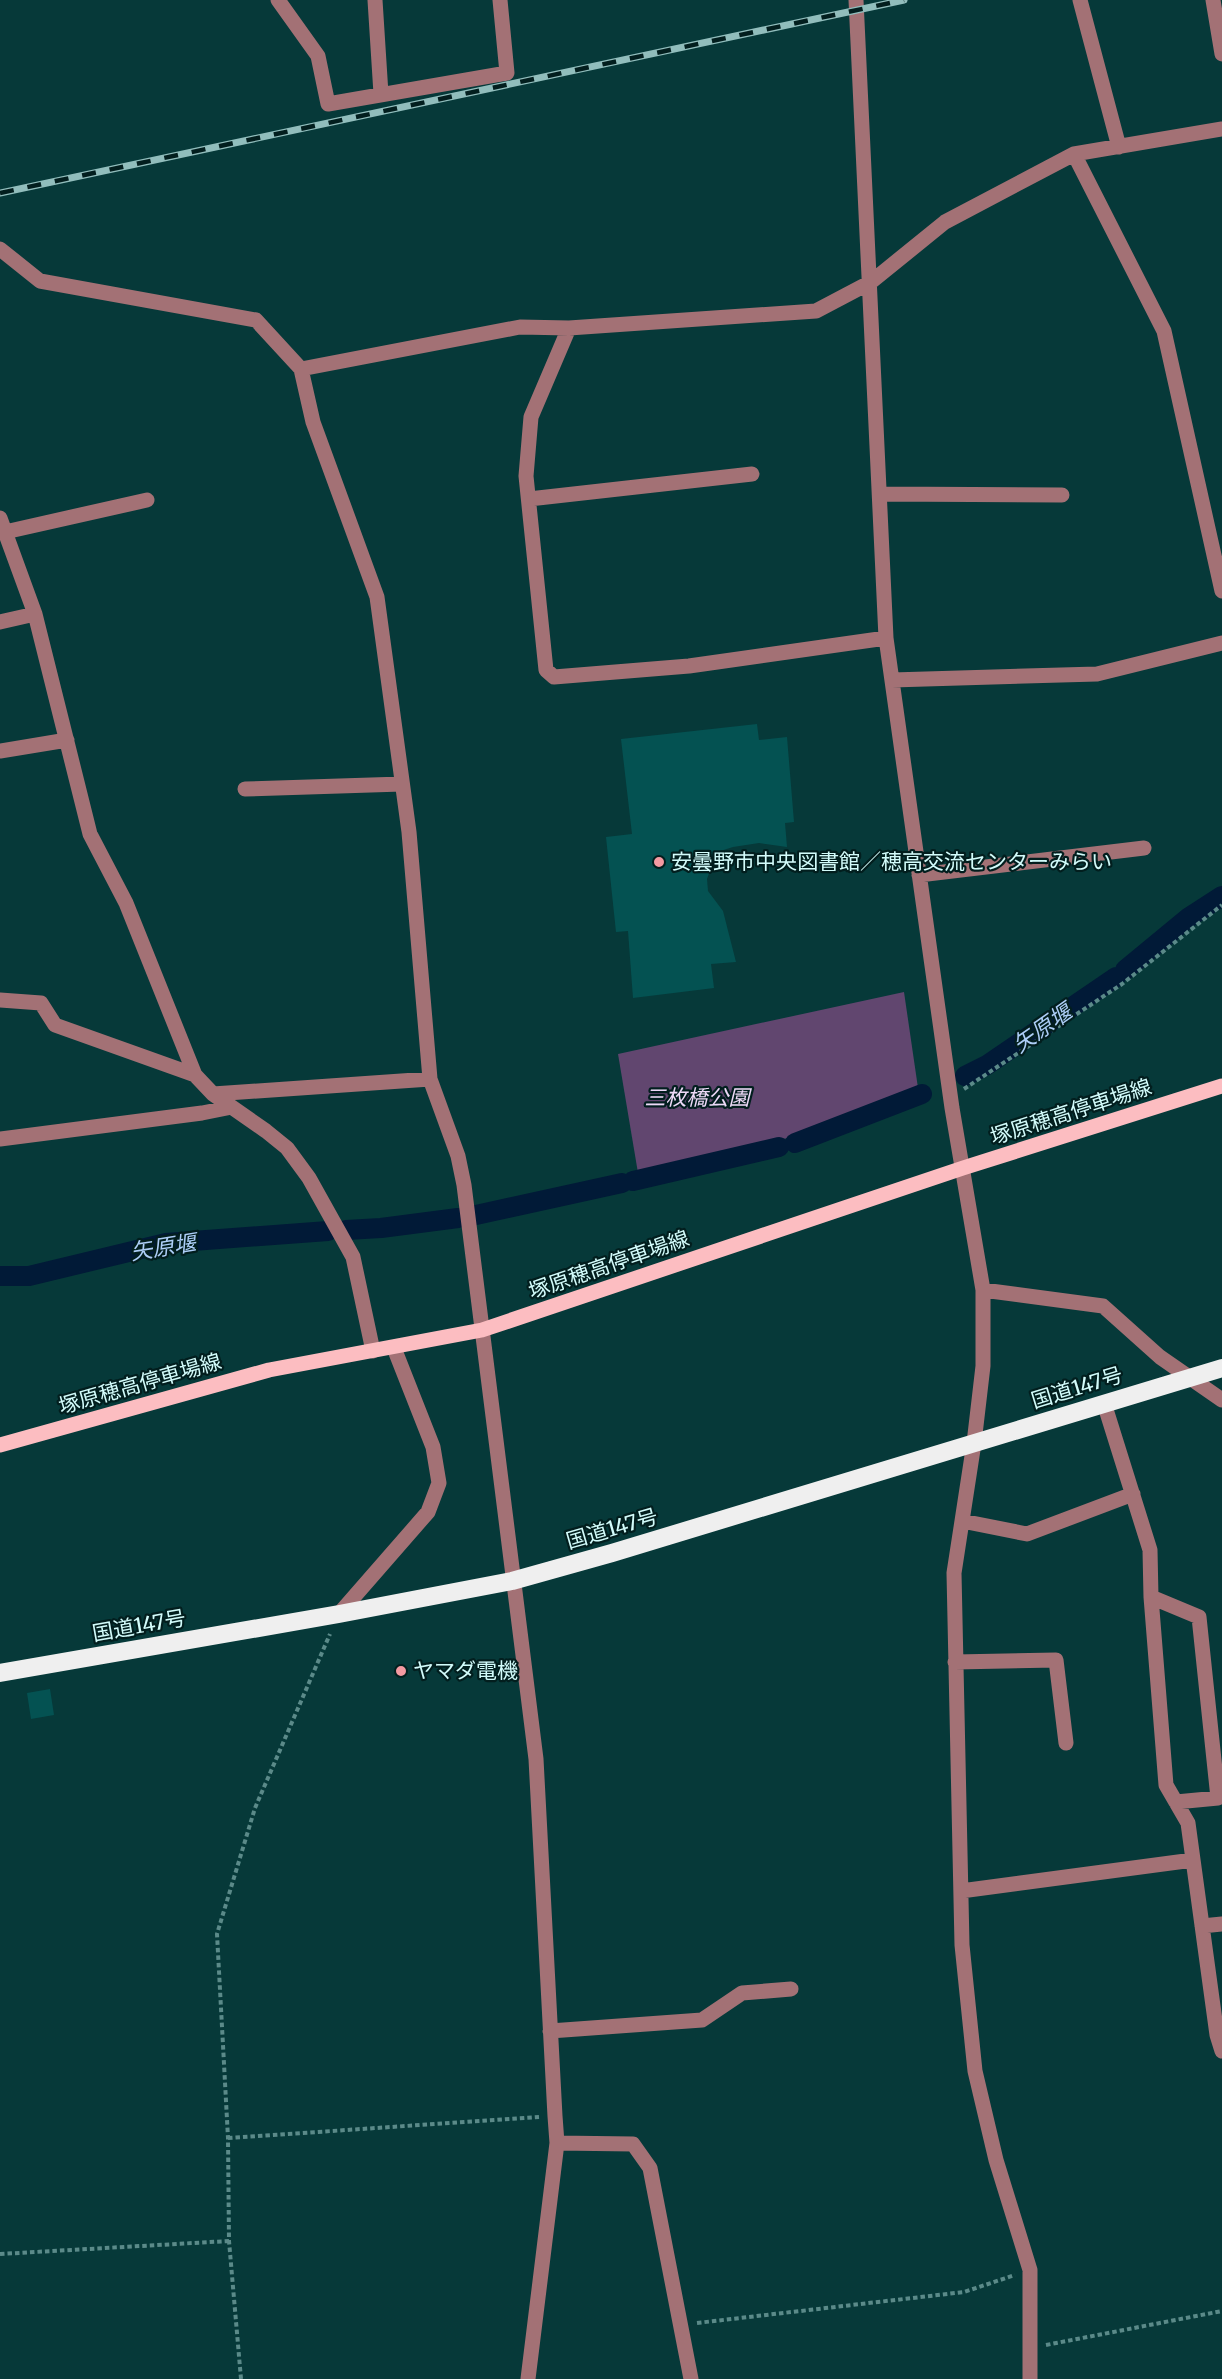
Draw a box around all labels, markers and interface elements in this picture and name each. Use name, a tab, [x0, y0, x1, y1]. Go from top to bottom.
place label: 安曇野市中央図書館／穂高交流センターみらい	[671, 848, 1112, 875]
marker: 安曇野市中央図書館／穂高交流センターみらい	[652, 855, 666, 869]
water label: 矢原堰	[1007, 995, 1080, 1058]
street label: 塚原穂高停車場線	[987, 1073, 1155, 1150]
park label: 三枚橋公園	[645, 1084, 752, 1111]
street label: 塚原穂高停車場線	[525, 1224, 693, 1305]
water label: 矢原堰	[128, 1227, 202, 1266]
street label: 塚原穂高停車場線	[55, 1347, 224, 1420]
street label: 国道147号	[1028, 1361, 1126, 1414]
street label: 国道147号	[563, 1503, 661, 1554]
street label: 国道147号	[90, 1604, 188, 1647]
place label: ヤマダ電機	[413, 1657, 518, 1684]
marker: ヤマダ電機	[394, 1664, 408, 1678]

